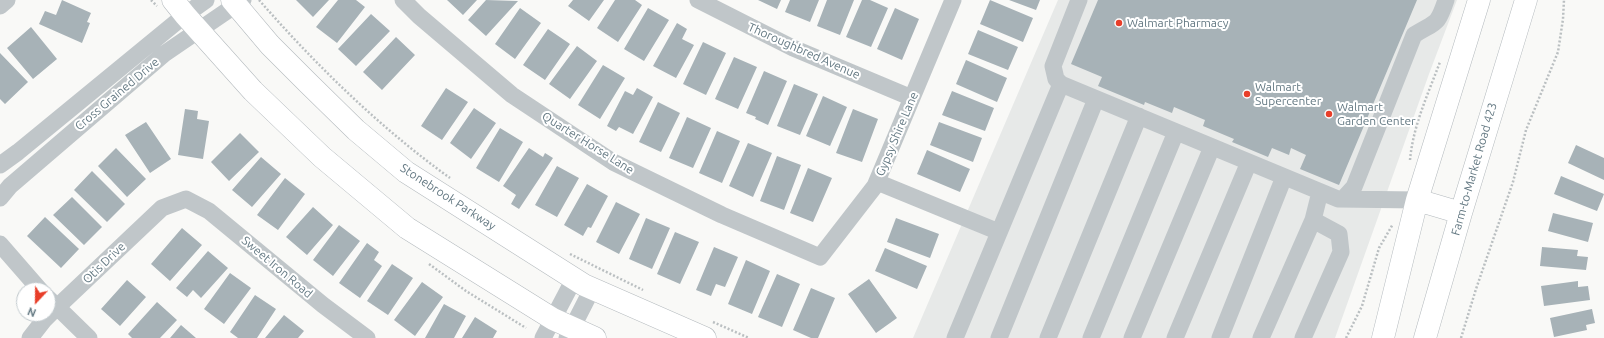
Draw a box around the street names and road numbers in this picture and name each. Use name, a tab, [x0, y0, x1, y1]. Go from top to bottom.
street label: Thoroughbred Avenue	[746, 20, 862, 82]
street label: Cross Grained Drive	[72, 55, 162, 133]
street label: Gypsy Shire Lane	[873, 90, 921, 178]
street label: Farm-to-Market Road 423	[1448, 101, 1500, 237]
street label: Quarter Horse Lane	[539, 109, 637, 177]
street label: Stonebrook Parkway	[398, 161, 498, 233]
street label: Sweet Iron Road	[239, 233, 315, 301]
street label: Otis Drive	[80, 239, 128, 287]

